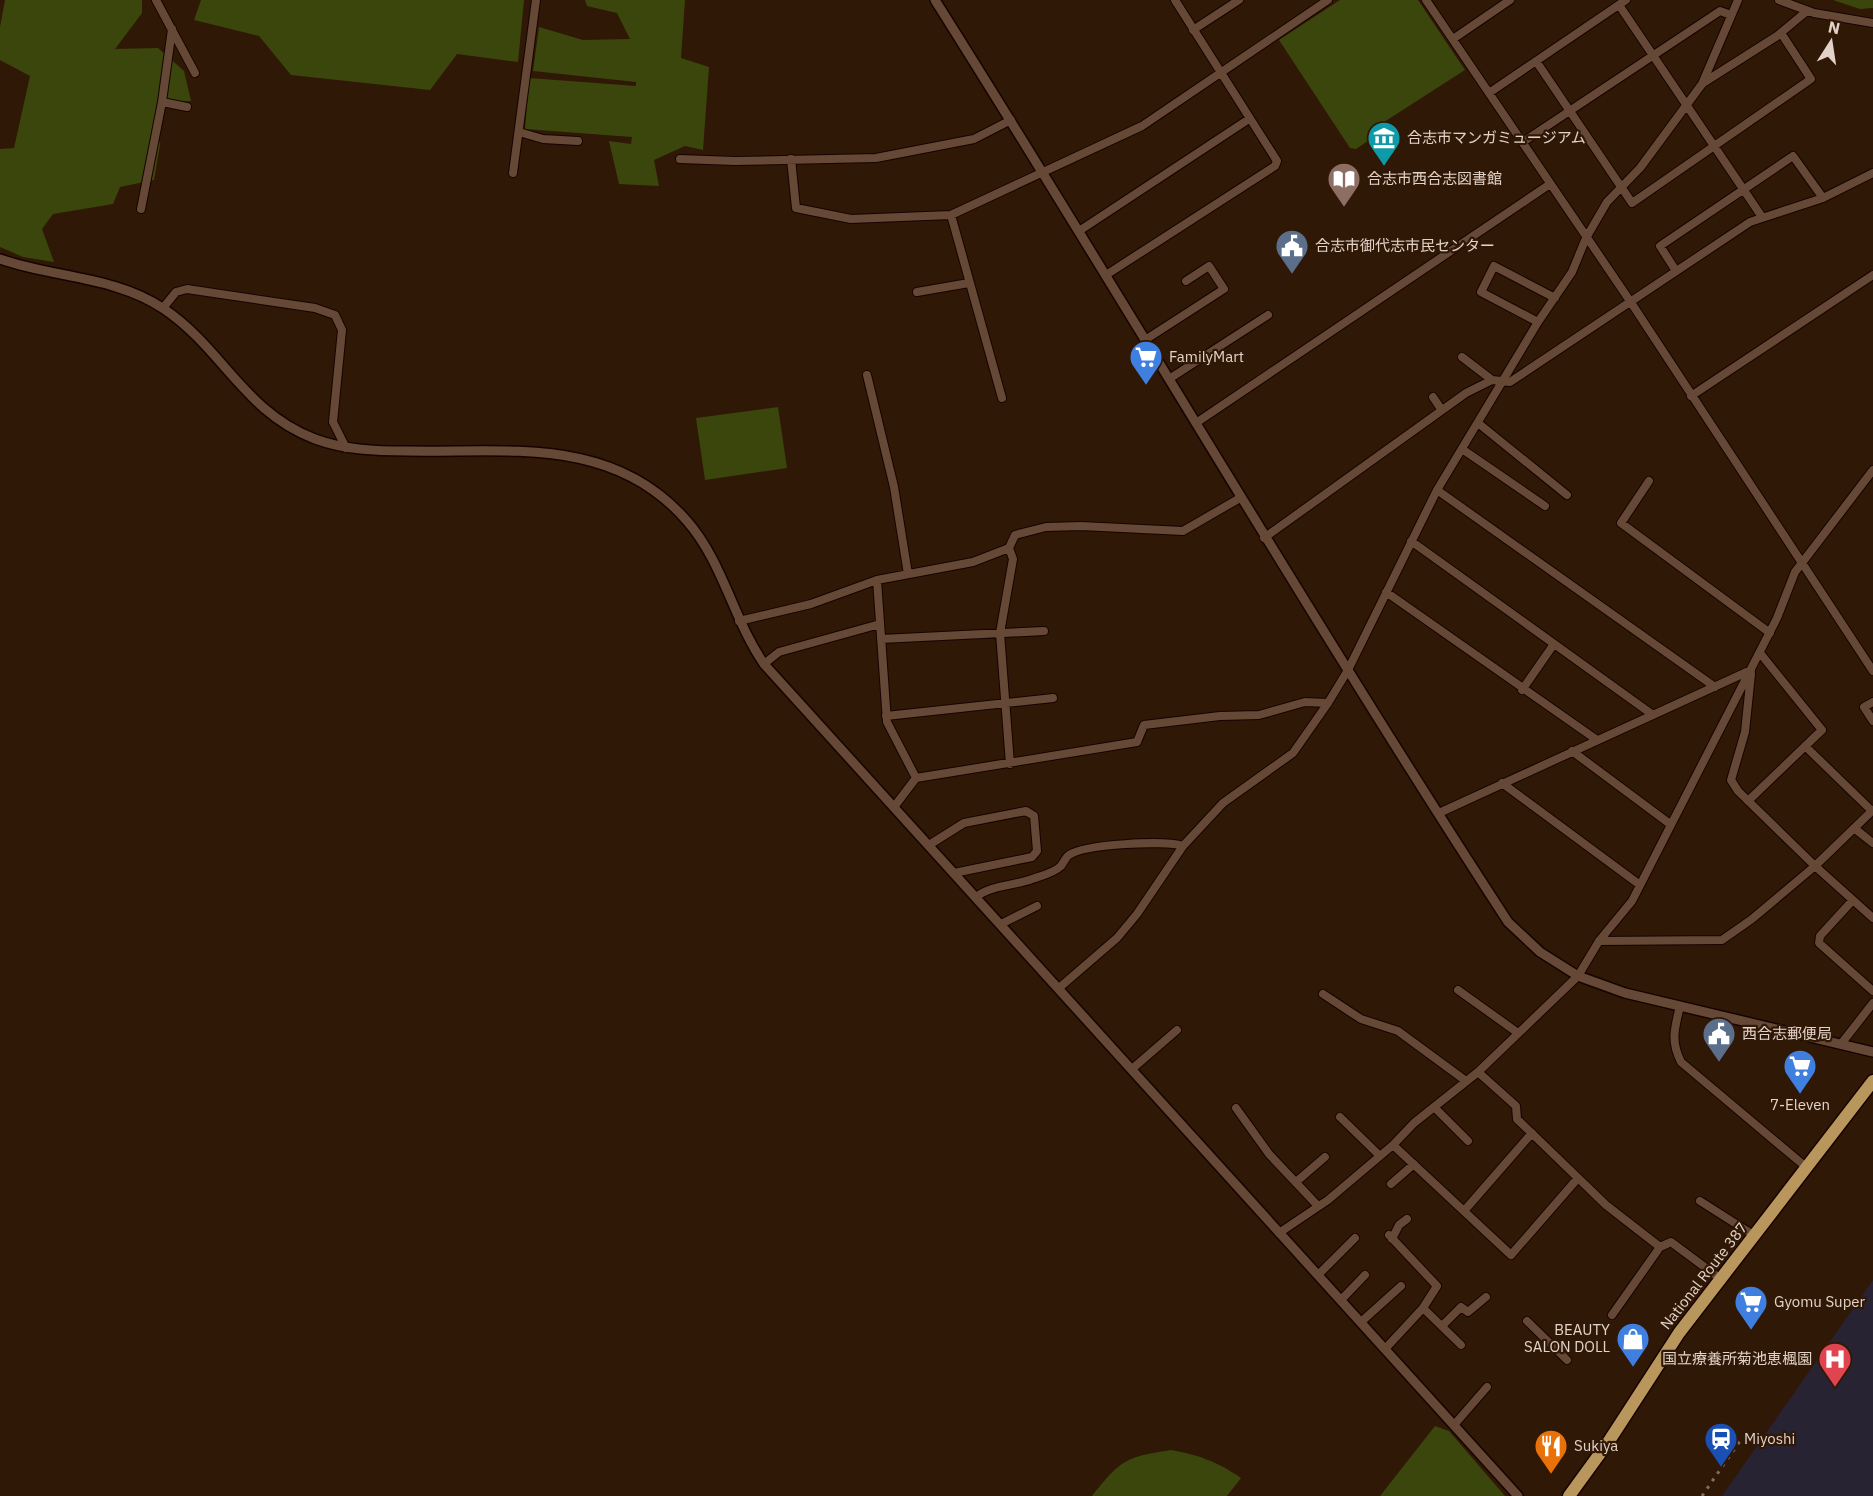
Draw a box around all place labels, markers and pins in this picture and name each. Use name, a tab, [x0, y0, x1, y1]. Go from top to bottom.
museum icon: 合志市マンガミュージアム	[1366, 120, 1402, 167]
place label: 合志市マンガミュージアム	[1407, 128, 1586, 147]
library icon: 合志市西合志図書館	[1326, 161, 1362, 208]
place label: 合志市西合志図書館	[1367, 169, 1502, 188]
public building icon: 合志市御代志市民センター	[1274, 228, 1310, 275]
place label: 合志市御代志市民センター	[1315, 236, 1495, 255]
supermarket icon: FamilyMart	[1128, 339, 1164, 386]
place label: FamilyMart	[1169, 347, 1244, 366]
public building icon: 西合志郵便局	[1701, 1016, 1737, 1063]
place label: 西合志郵便局	[1742, 1024, 1832, 1043]
supermarket icon: 7-Eleven	[1782, 1048, 1818, 1095]
place label: 7-Eleven	[1770, 1095, 1830, 1114]
supermarket icon: Gyomu Super	[1733, 1284, 1769, 1331]
place label: Gyomu Super	[1774, 1292, 1866, 1311]
place label: BEAUTY SALON DOLL	[1524, 1320, 1610, 1356]
shop icon: BEAUTY SALON DOLL	[1615, 1321, 1651, 1368]
hospital icon: 国立療養所菊池恵楓園	[1817, 1341, 1853, 1388]
place label: 国立療養所菊池恵楓園	[1662, 1349, 1812, 1368]
station icon: Miyoshi	[1703, 1421, 1739, 1468]
restaurant icon: Sukiya	[1533, 1428, 1569, 1475]
place label: Miyoshi	[1744, 1429, 1795, 1448]
place label: Sukiya	[1574, 1436, 1618, 1455]

